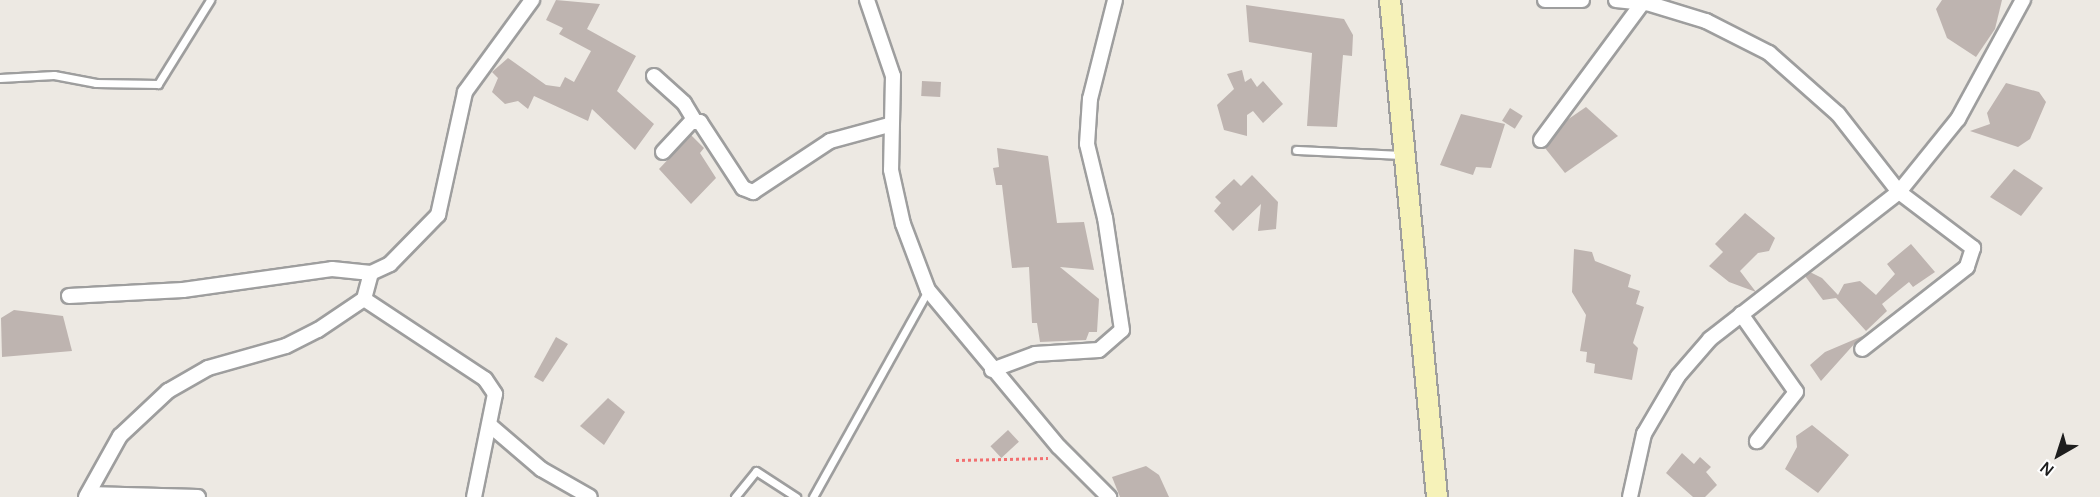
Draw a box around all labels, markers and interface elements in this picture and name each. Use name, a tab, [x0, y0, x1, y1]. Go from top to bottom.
north arrow	[2028, 425, 2088, 485]
text: N	[2035, 457, 2058, 481]

